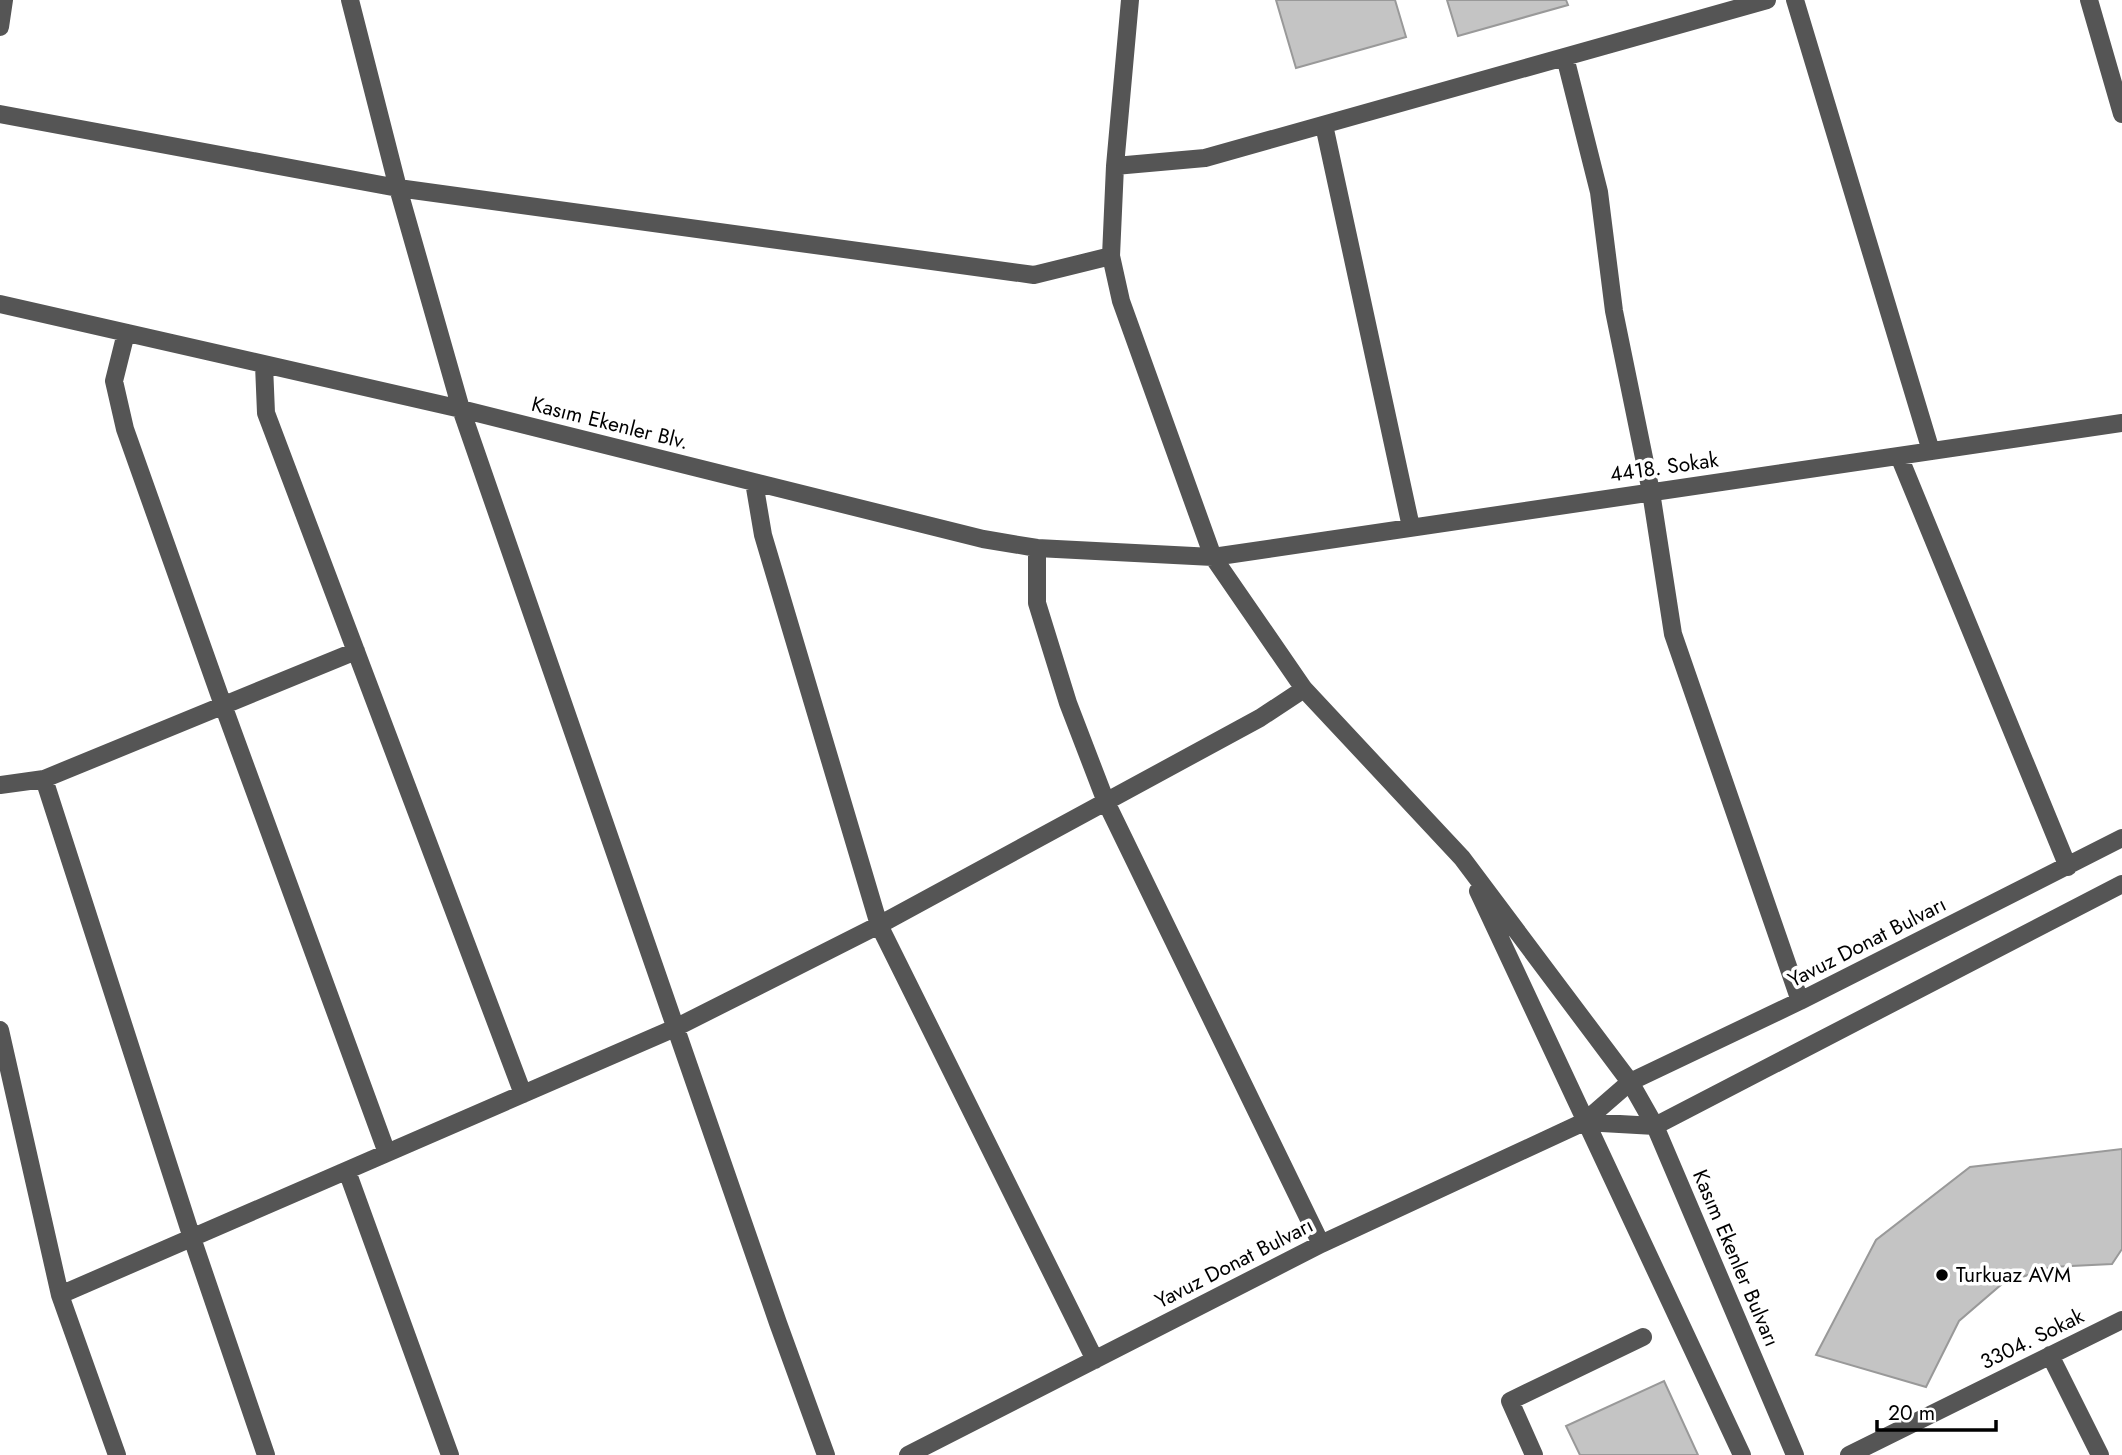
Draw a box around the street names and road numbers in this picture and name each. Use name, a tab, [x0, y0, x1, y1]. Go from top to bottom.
street label: Kasım Ekenler Blv.	[528, 389, 692, 457]
street label: 4418. Sokak	[1608, 444, 1721, 489]
street label: Yavuz Donat Bulvarı	[1783, 889, 1951, 995]
street label: Kasım Ekenler Bulvarı	[1685, 1165, 1787, 1351]
street label: Yavuz Donat Bulvarı	[1150, 1210, 1318, 1316]
street label: 3304. Sokak	[1975, 1301, 2090, 1377]

